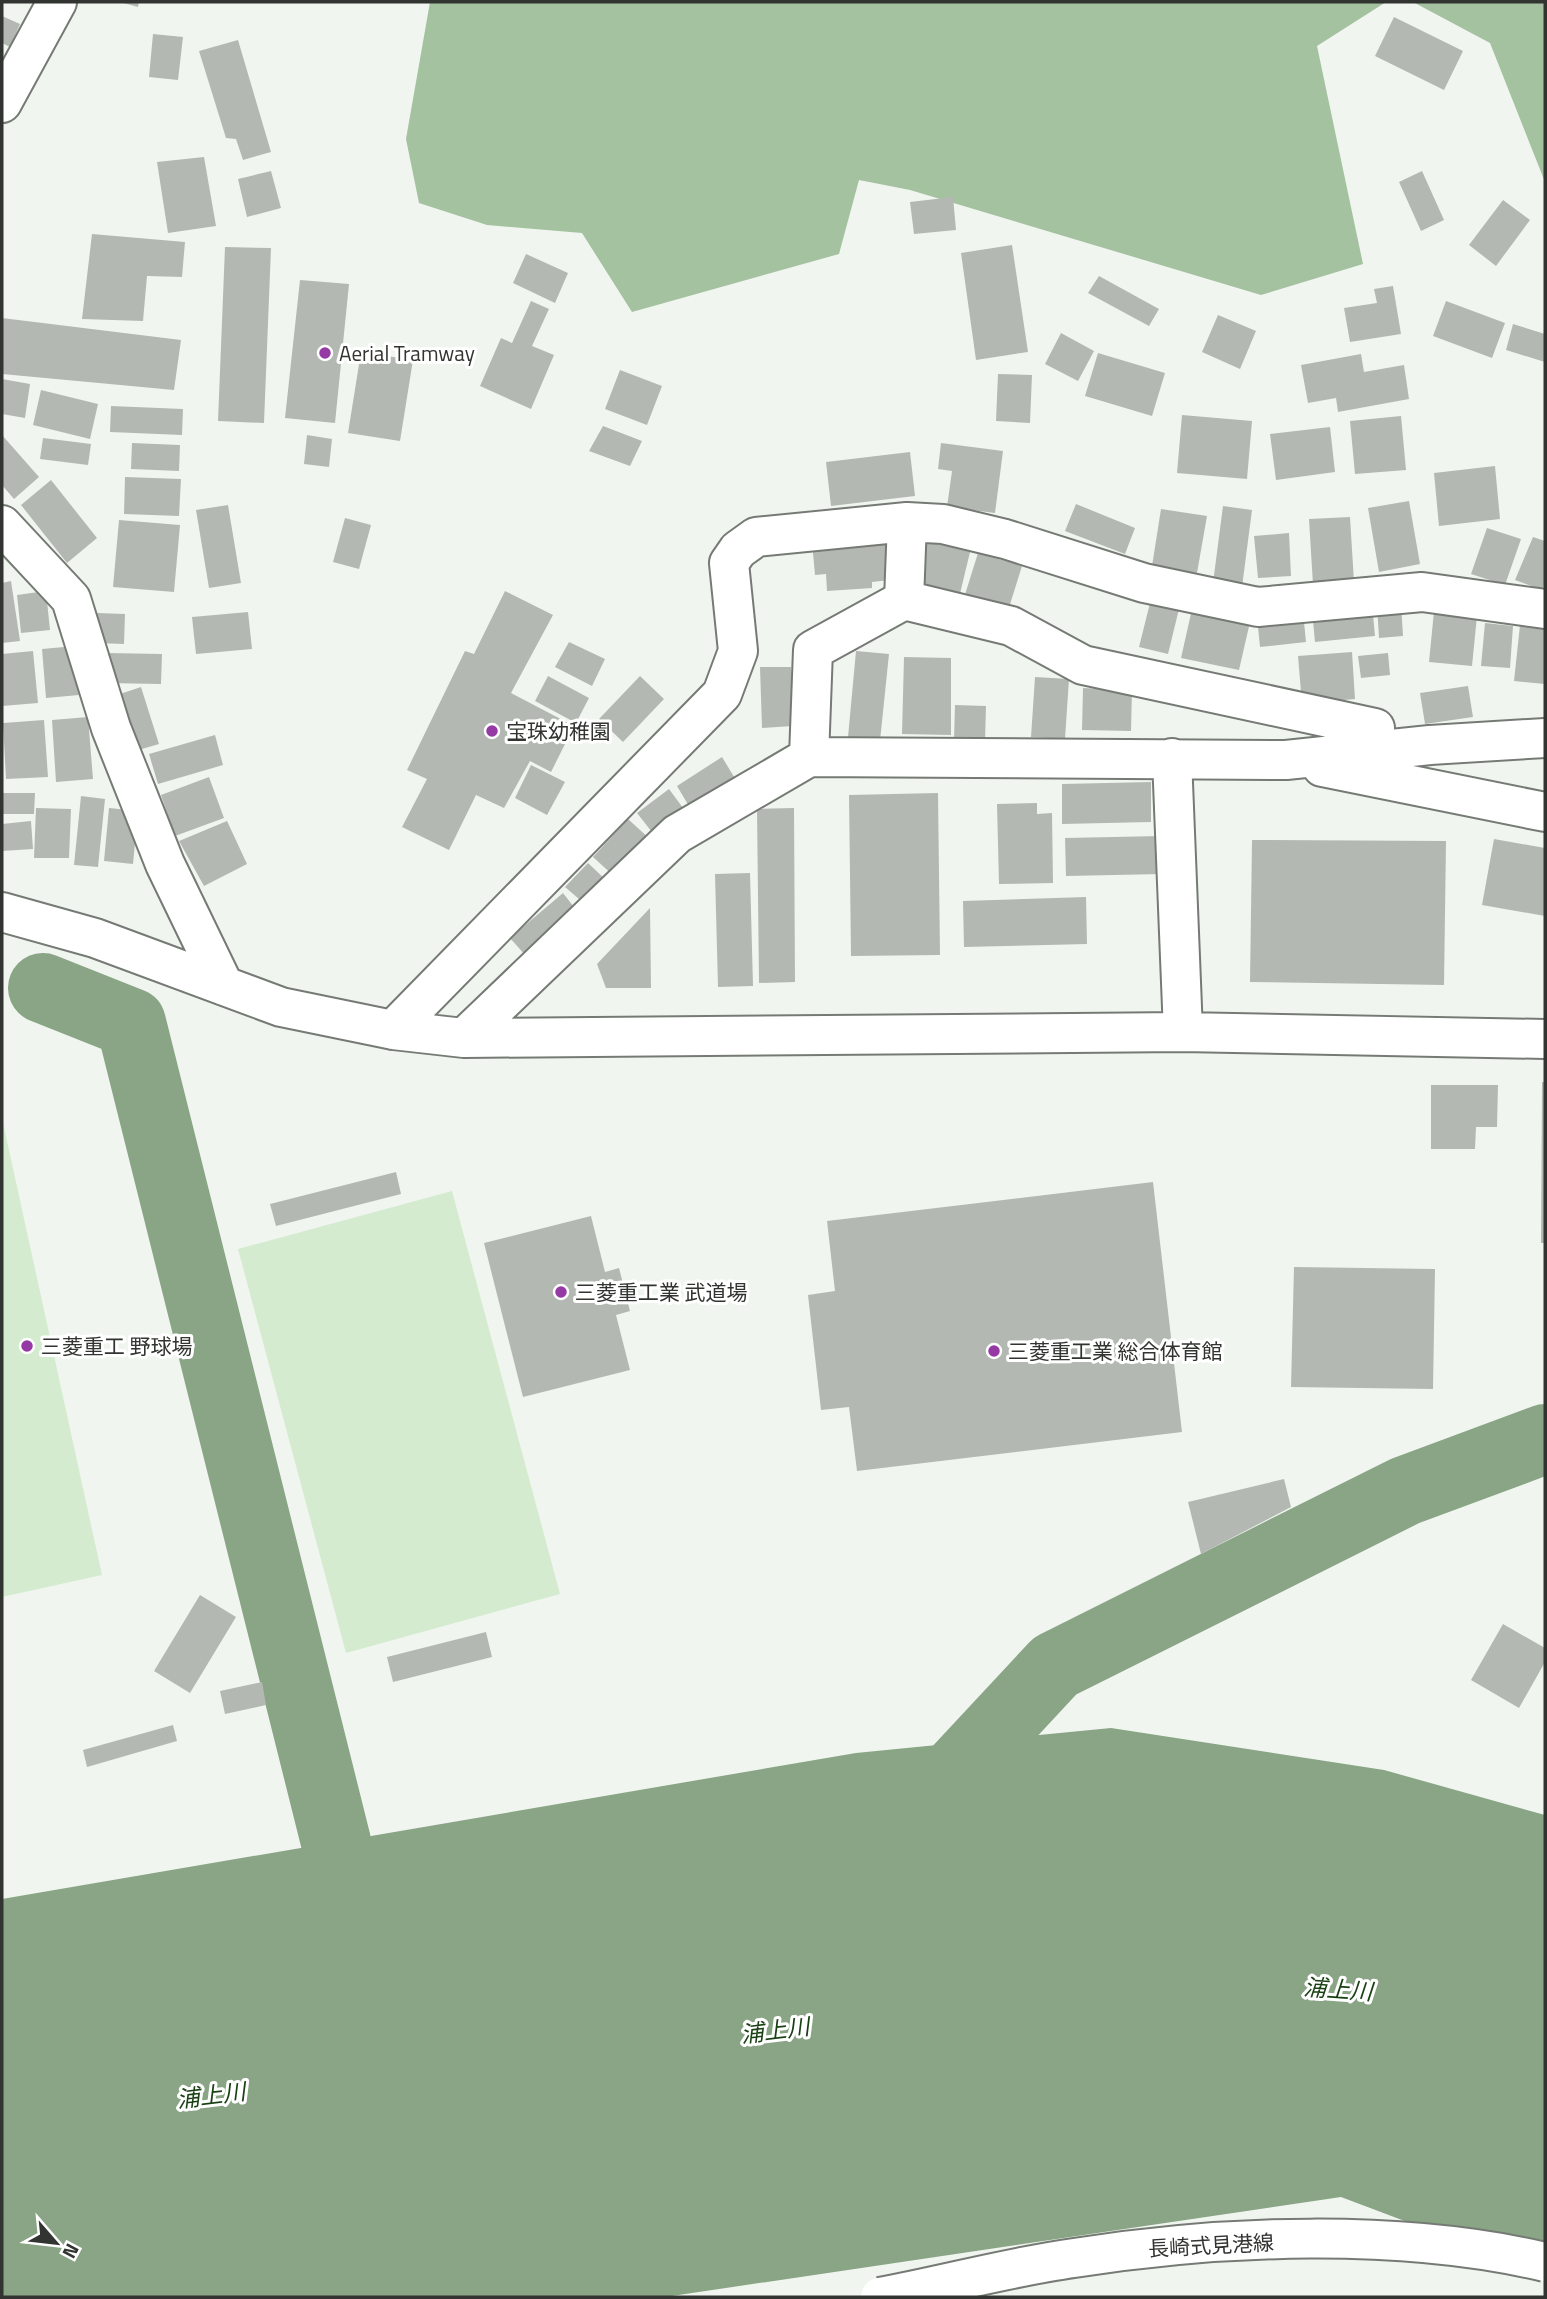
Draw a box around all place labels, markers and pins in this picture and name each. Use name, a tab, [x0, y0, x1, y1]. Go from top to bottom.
place label: Aerial Tramway	[339, 337, 475, 369]
marker: Aerial Tramway	[317, 345, 333, 361]
place label: 宝珠幼稚園	[506, 715, 611, 747]
marker: 宝珠幼稚園	[484, 723, 500, 739]
place label: 三菱重工業 武道場	[575, 1276, 748, 1308]
marker: 三菱重工業 武道場	[553, 1284, 569, 1300]
place label: 三菱重工 野球場	[41, 1330, 193, 1362]
place label: 三菱重工業 総合体育館	[1008, 1335, 1223, 1367]
marker: 三菱重工 野球場	[19, 1338, 35, 1354]
marker: 三菱重工業 総合体育館	[986, 1343, 1002, 1359]

